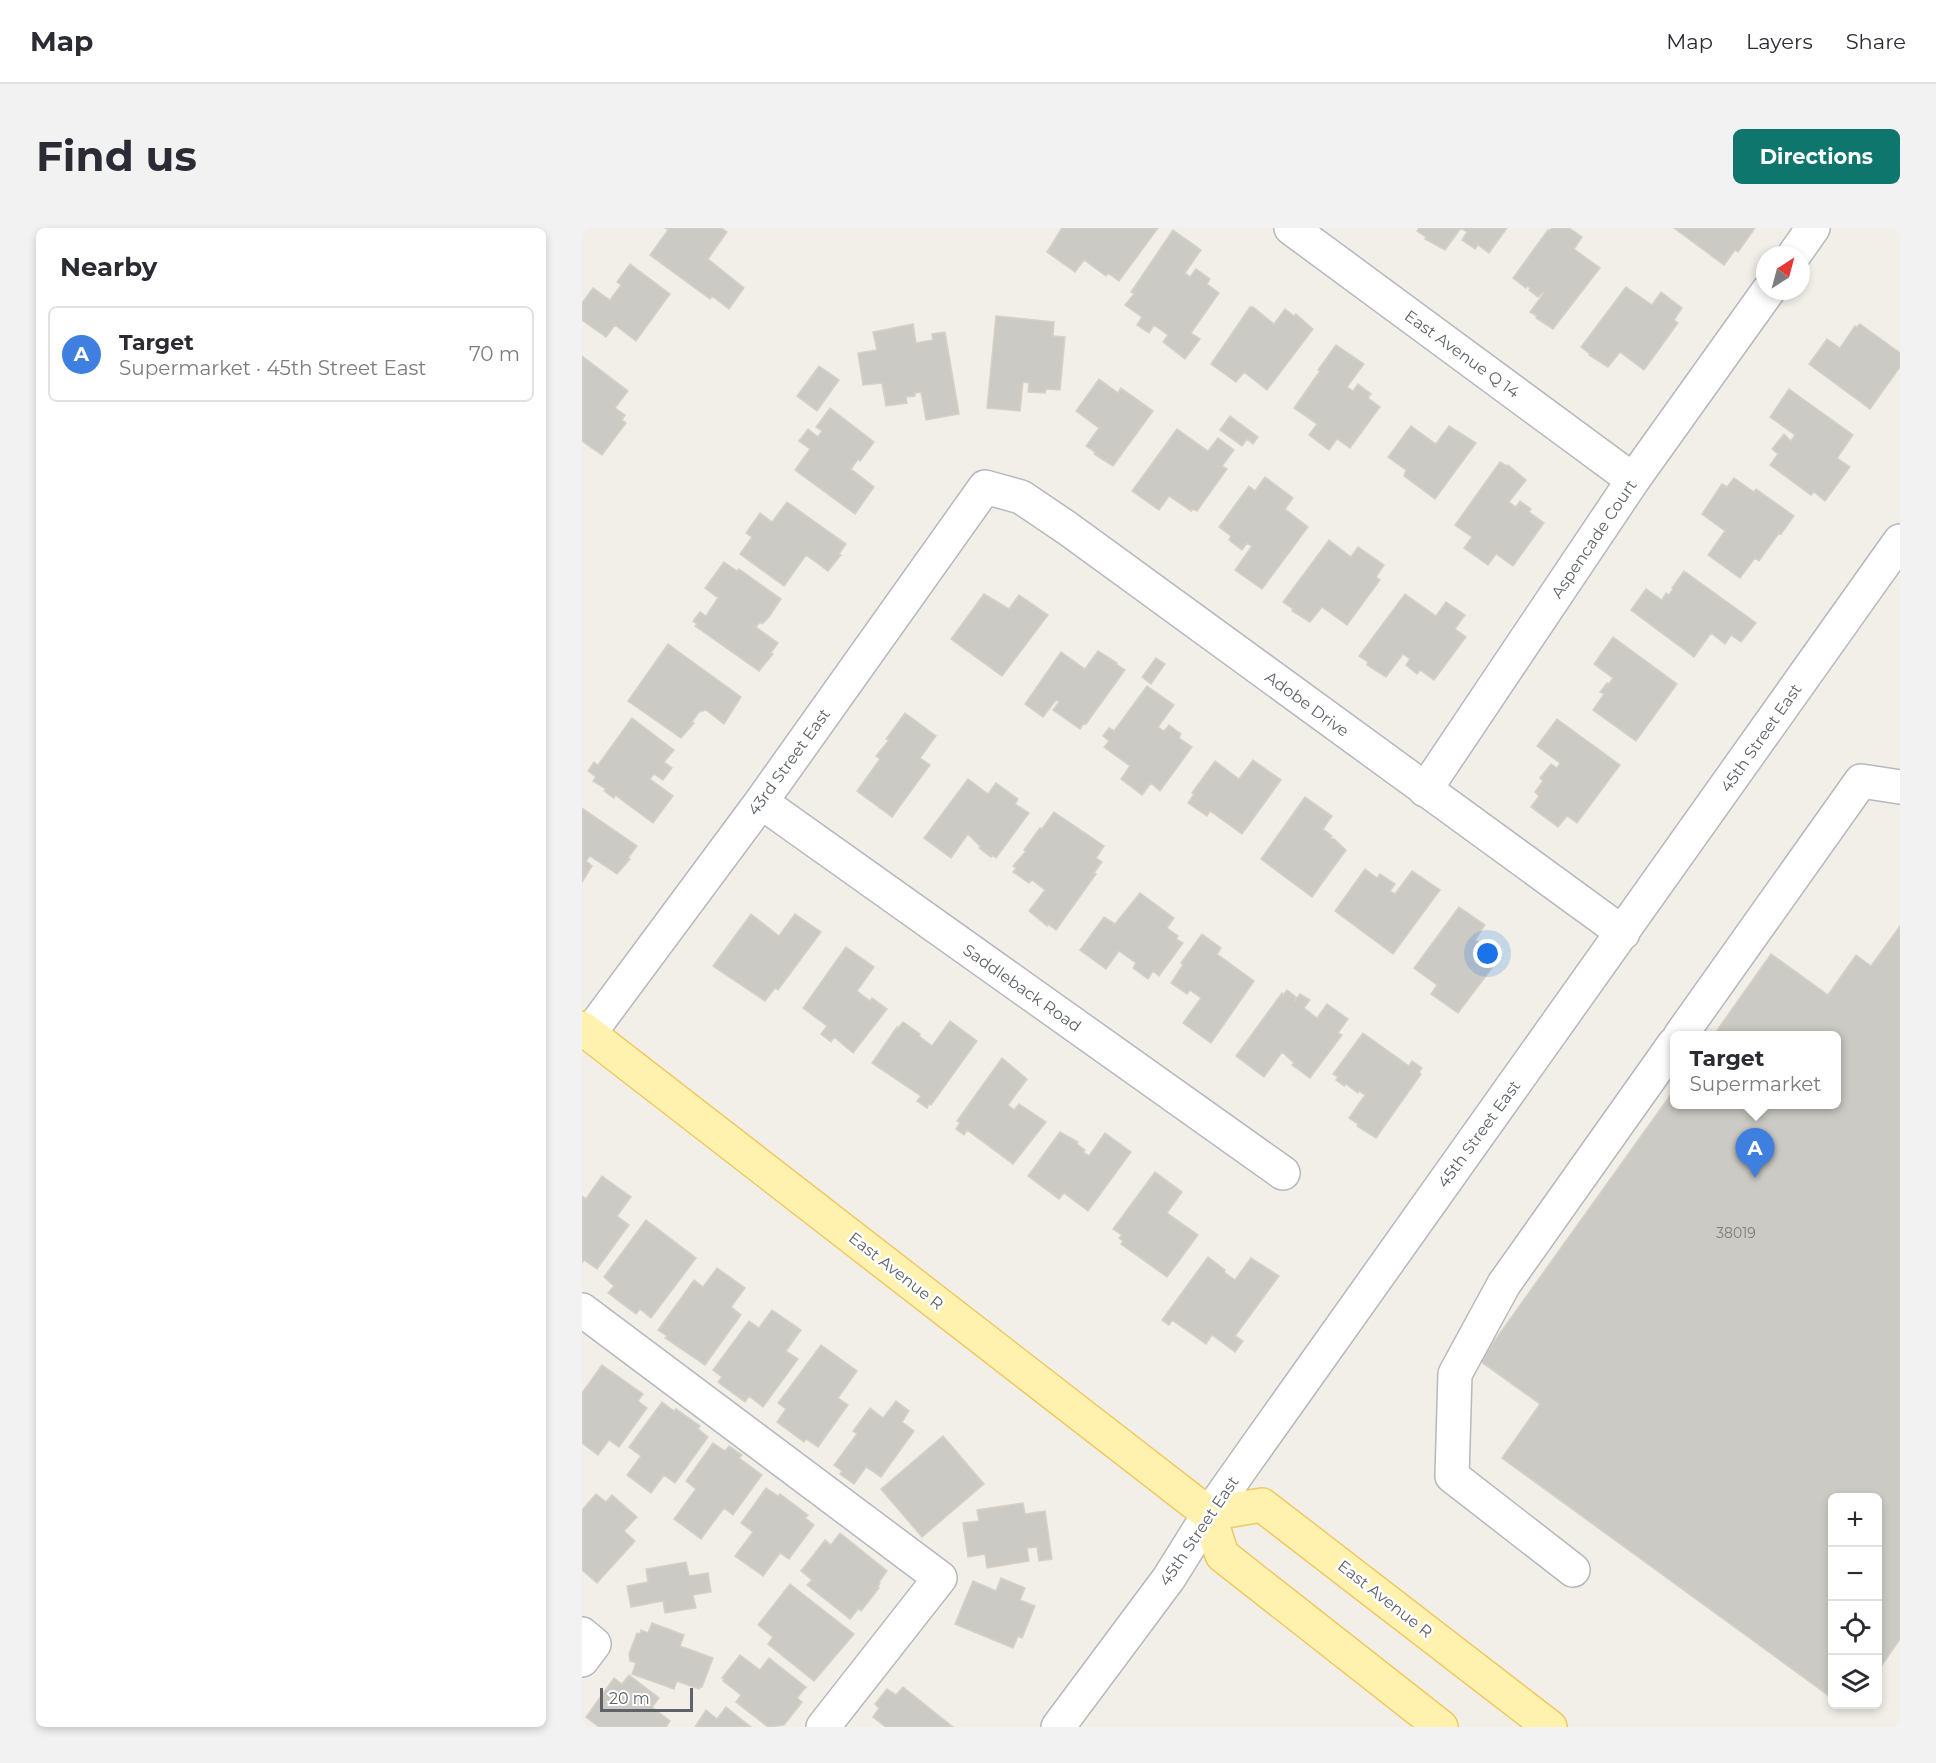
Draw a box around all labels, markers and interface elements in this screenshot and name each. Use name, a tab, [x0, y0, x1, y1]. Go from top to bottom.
text: Map	[30, 24, 93, 58]
text: Map	[1666, 29, 1713, 54]
text: Layers	[1746, 29, 1813, 54]
text: Share	[1846, 29, 1906, 54]
button: Directions	[1733, 129, 1900, 184]
text: Find us	[36, 130, 197, 182]
north arrow	[1756, 246, 1810, 300]
text: Nearby	[60, 251, 157, 283]
street label: East Avenue Q 14	[1401, 306, 1523, 402]
text: Target	[119, 329, 194, 356]
text: A	[74, 342, 89, 366]
text: 70 m	[469, 342, 520, 366]
text: Supermarket · 45th Street East	[119, 356, 426, 380]
street label: Aspencade Court	[1547, 476, 1641, 602]
street label: Adobe Drive	[1261, 667, 1353, 741]
street label: 45th Street East	[1717, 680, 1806, 796]
street label: 43rd Street East	[744, 704, 834, 819]
your location	[1473, 939, 1502, 968]
street label: Saddleback Road	[959, 940, 1085, 1036]
popup	[1670, 1031, 1841, 1109]
text: Target	[1690, 1045, 1764, 1072]
text: Supermarket	[1690, 1072, 1821, 1096]
street label: 45th Street East	[1434, 1076, 1525, 1191]
pin: A	[1736, 1128, 1774, 1178]
house number: 38019	[1716, 1224, 1756, 1242]
street label: East Avenue R	[845, 1228, 947, 1314]
street label: 45th Street East	[1155, 1472, 1243, 1589]
map controls	[1828, 1493, 1882, 1709]
button: +	[1828, 1493, 1882, 1547]
button: −	[1828, 1547, 1882, 1601]
street label: East Avenue R	[1334, 1556, 1436, 1642]
button: locate	[1828, 1601, 1882, 1655]
button: layers	[1828, 1655, 1882, 1709]
scale bar	[600, 1685, 693, 1712]
text: 20 m	[609, 1689, 650, 1708]

